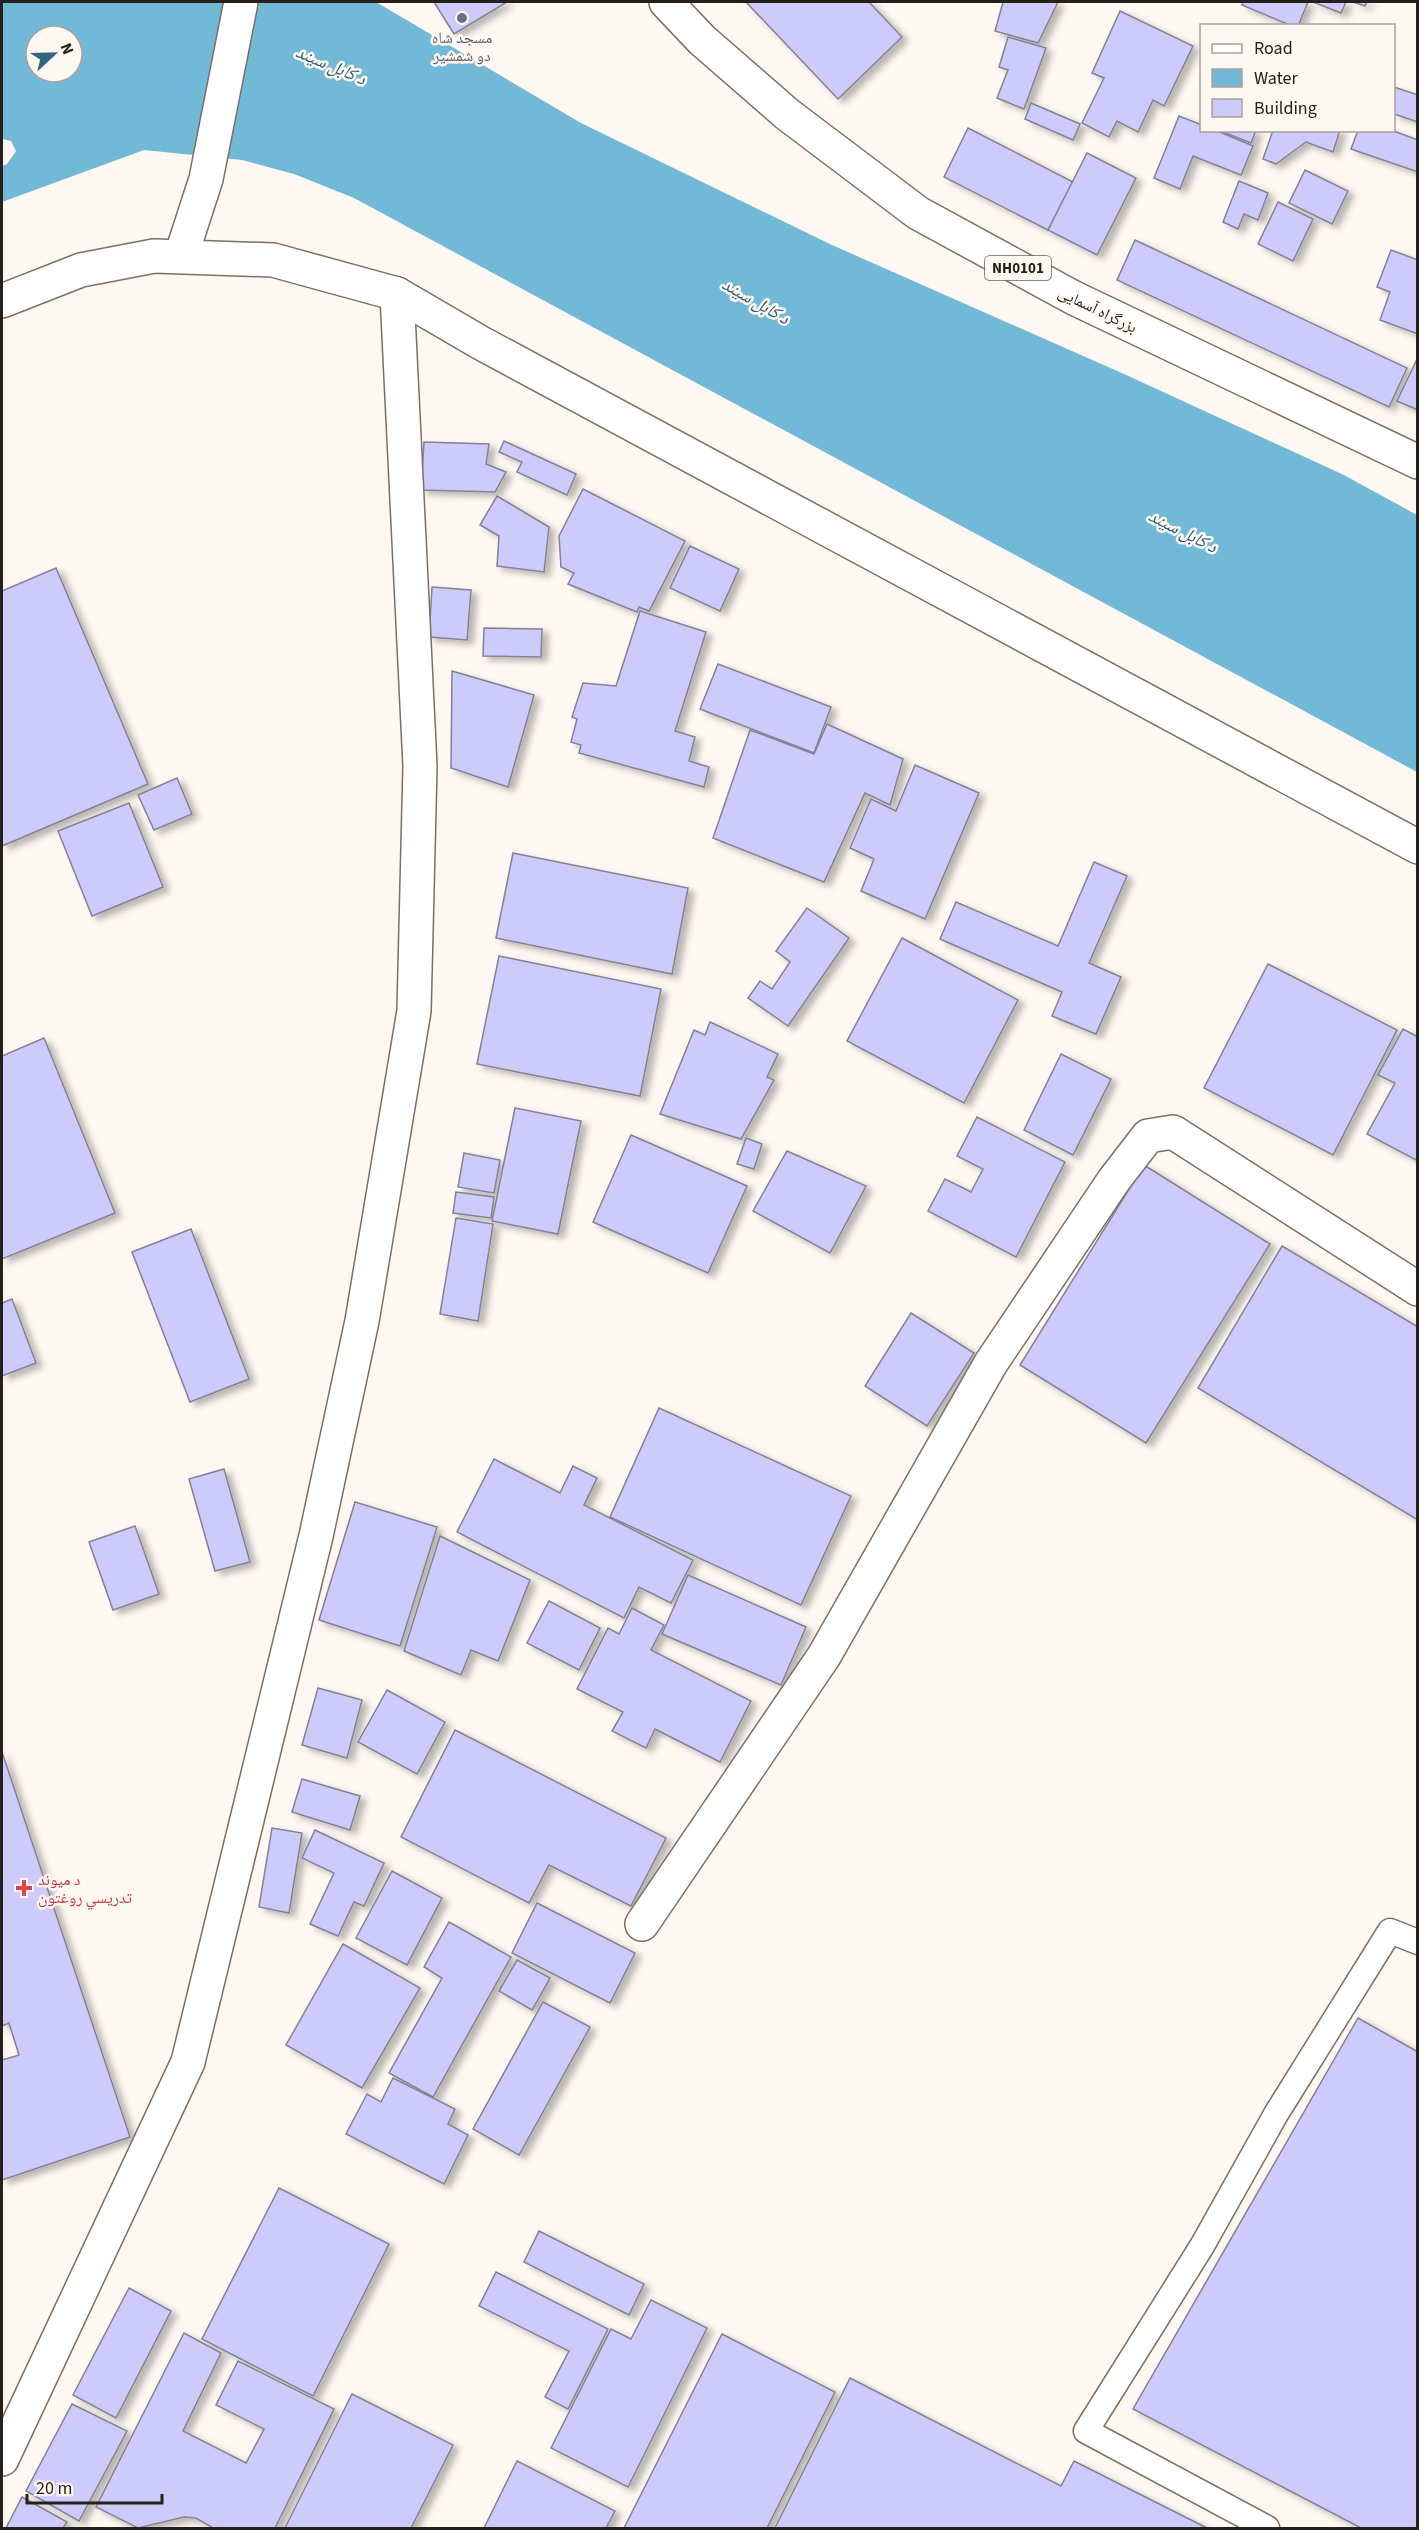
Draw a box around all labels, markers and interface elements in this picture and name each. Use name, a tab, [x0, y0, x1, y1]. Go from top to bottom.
marker: مسجد شاه دو شمشیر	[455, 11, 469, 25]
north arrow	[24, 24, 84, 84]
legend	[1200, 24, 1395, 132]
place label: مسجد شاه دو شمشیر	[432, 27, 492, 67]
text: Road	[1254, 36, 1293, 61]
water label: د کابل سيند	[292, 39, 370, 92]
text: N	[55, 40, 79, 58]
text: Water	[1254, 66, 1298, 91]
text: Building	[1254, 96, 1317, 121]
road number: NH0101	[985, 256, 1051, 280]
water label: د کابل سيند	[717, 272, 795, 331]
street label: بزرگراه آسمایی	[1054, 281, 1141, 338]
water label: د کابل سيند	[1144, 503, 1222, 560]
place label: د میوند تدریسي روغتون	[38, 1869, 132, 1910]
marker: د میوند تدریسي روغتون	[15, 1879, 33, 1897]
scale bar	[27, 2467, 162, 2505]
text: 20 m	[36, 2476, 72, 2501]

